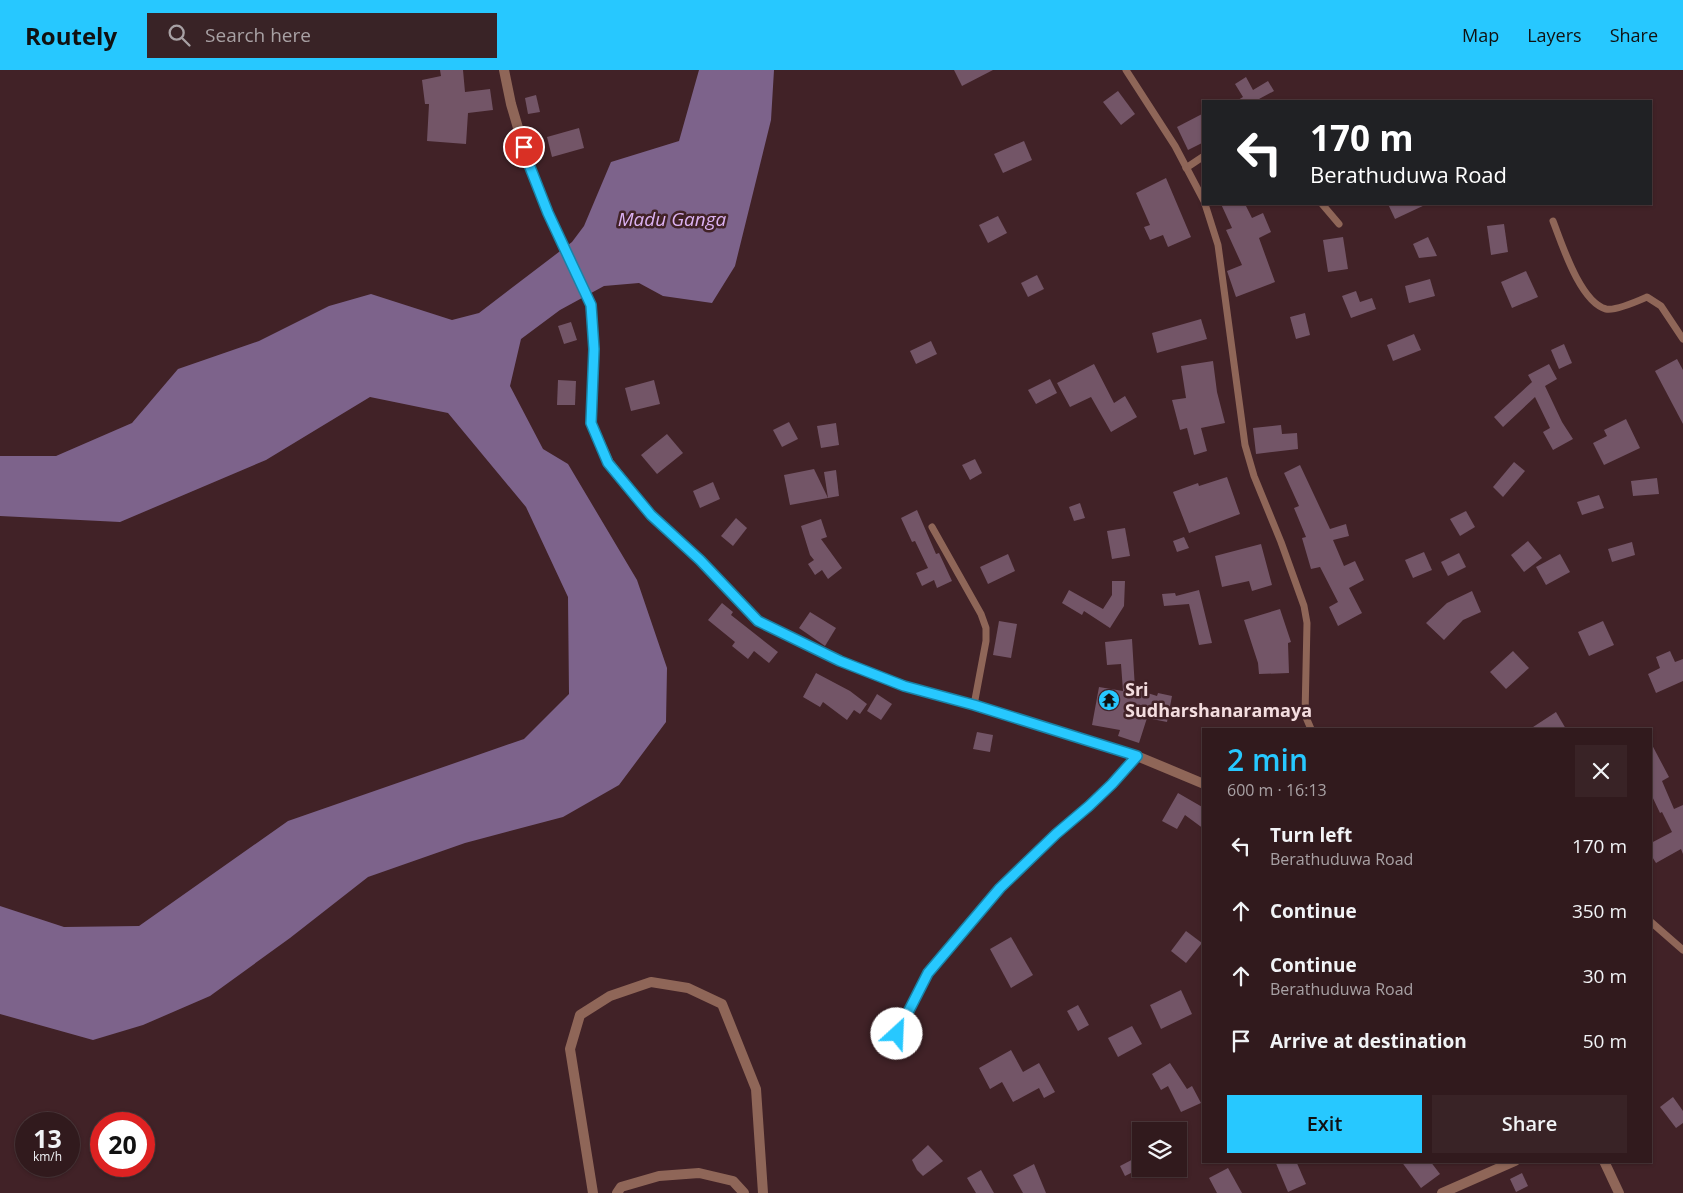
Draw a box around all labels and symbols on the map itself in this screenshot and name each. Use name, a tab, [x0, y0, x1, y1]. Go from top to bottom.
pin	[503, 126, 545, 168]
water label: Madu Ganga	[618, 206, 727, 232]
place label: Sri Sudharshanaramaya	[1125, 677, 1312, 722]
temple icon: Sri Sudharshanaramaya	[1097, 688, 1121, 712]
position arrow	[870, 1007, 922, 1059]
speed limit sign: 20	[90, 1112, 155, 1177]

